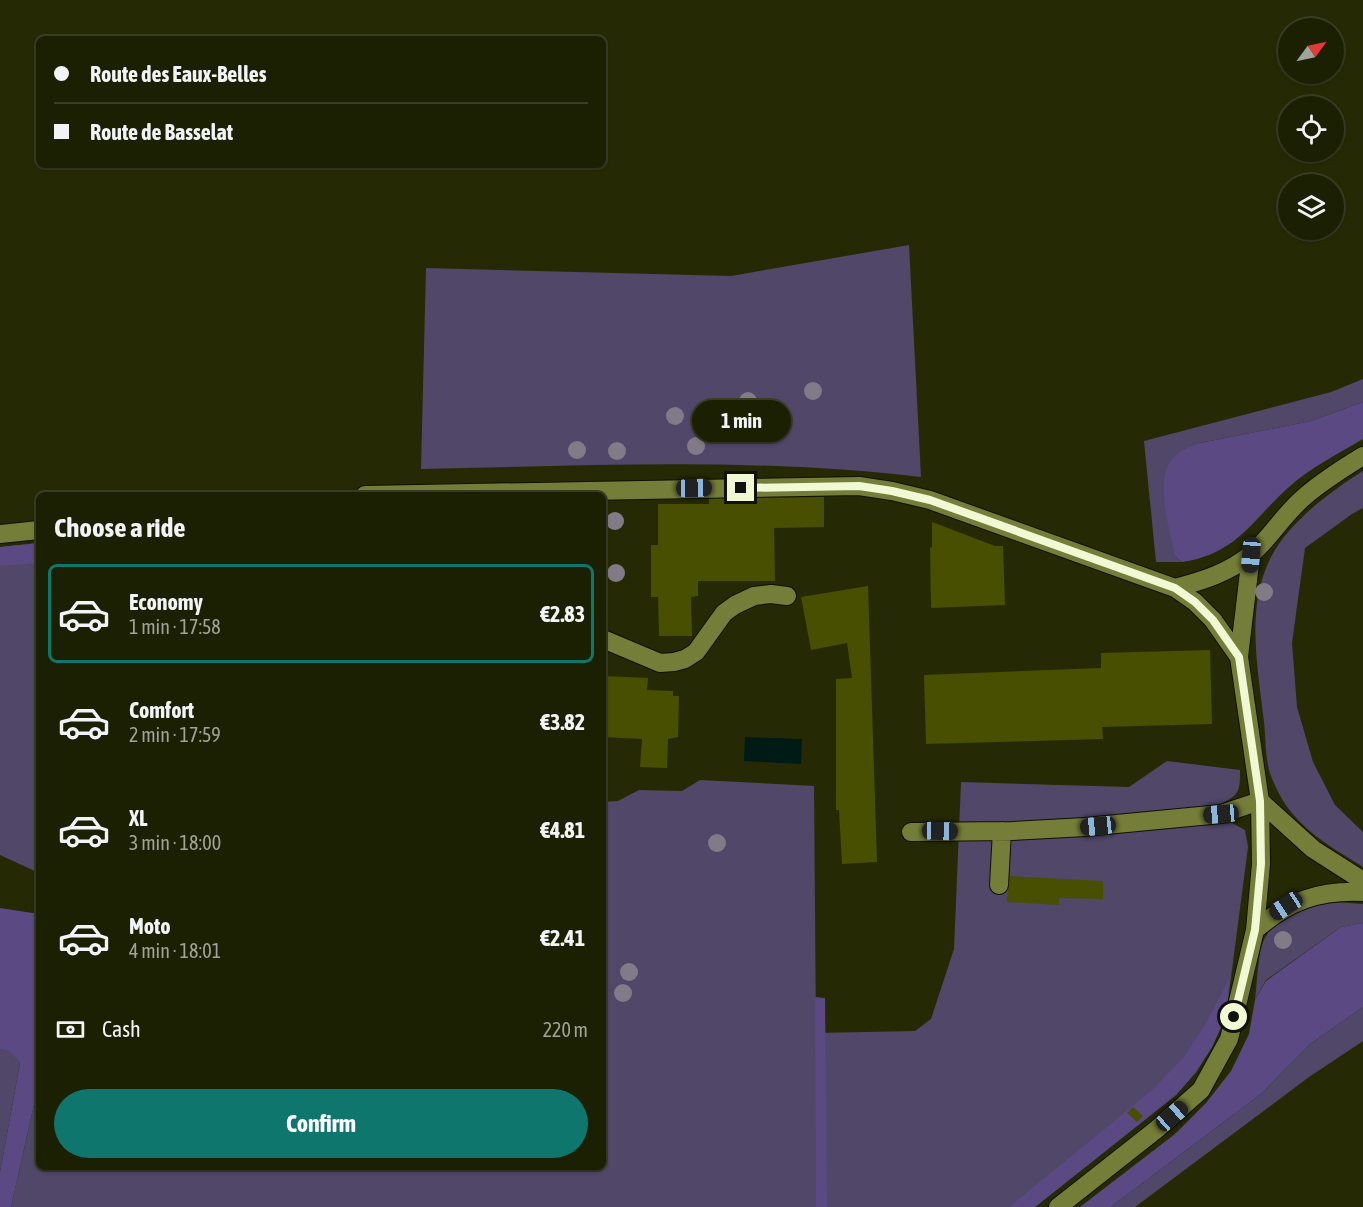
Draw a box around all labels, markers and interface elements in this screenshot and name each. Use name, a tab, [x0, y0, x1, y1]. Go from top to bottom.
north arrow	[1278, 18, 1344, 84]
map controls	[1278, 18, 1344, 240]
text: Route des Eaux-Belles	[90, 61, 267, 87]
button: locate	[1278, 96, 1344, 162]
text: Route de Basselat	[90, 119, 233, 145]
button: layers	[1278, 174, 1344, 240]
callout: 1 min	[692, 401, 790, 443]
text: 1 min	[721, 409, 762, 432]
route end	[727, 474, 754, 501]
car	[676, 479, 712, 497]
text: Choose a ride	[54, 512, 186, 543]
car	[1240, 536, 1262, 574]
icon: car	[57, 587, 111, 641]
text: Economy	[129, 589, 203, 615]
text: €2.83	[540, 601, 585, 627]
text: 1 min · 17:58	[129, 615, 221, 638]
icon: car	[57, 695, 111, 749]
text: Comfort	[129, 697, 194, 723]
text: €3.82	[540, 709, 585, 735]
text: 2 min · 17:59	[129, 723, 221, 746]
icon: car	[57, 803, 111, 857]
car	[1202, 803, 1240, 825]
text: XL	[129, 805, 147, 831]
car	[1079, 815, 1117, 837]
text: €4.81	[540, 817, 585, 843]
car	[922, 822, 958, 840]
text: 3 min · 18:00	[129, 831, 221, 854]
car	[1266, 889, 1306, 923]
icon: car	[57, 911, 111, 965]
text: Moto	[129, 913, 171, 939]
text: €2.41	[540, 925, 585, 951]
text: 4 min · 18:01	[129, 939, 221, 962]
route start	[1220, 1003, 1247, 1030]
icon: cash	[54, 1013, 87, 1046]
text: Cash	[102, 1016, 141, 1042]
text: 220 m	[543, 1018, 588, 1041]
button: Confirm	[54, 1089, 588, 1158]
car	[1153, 1097, 1191, 1135]

